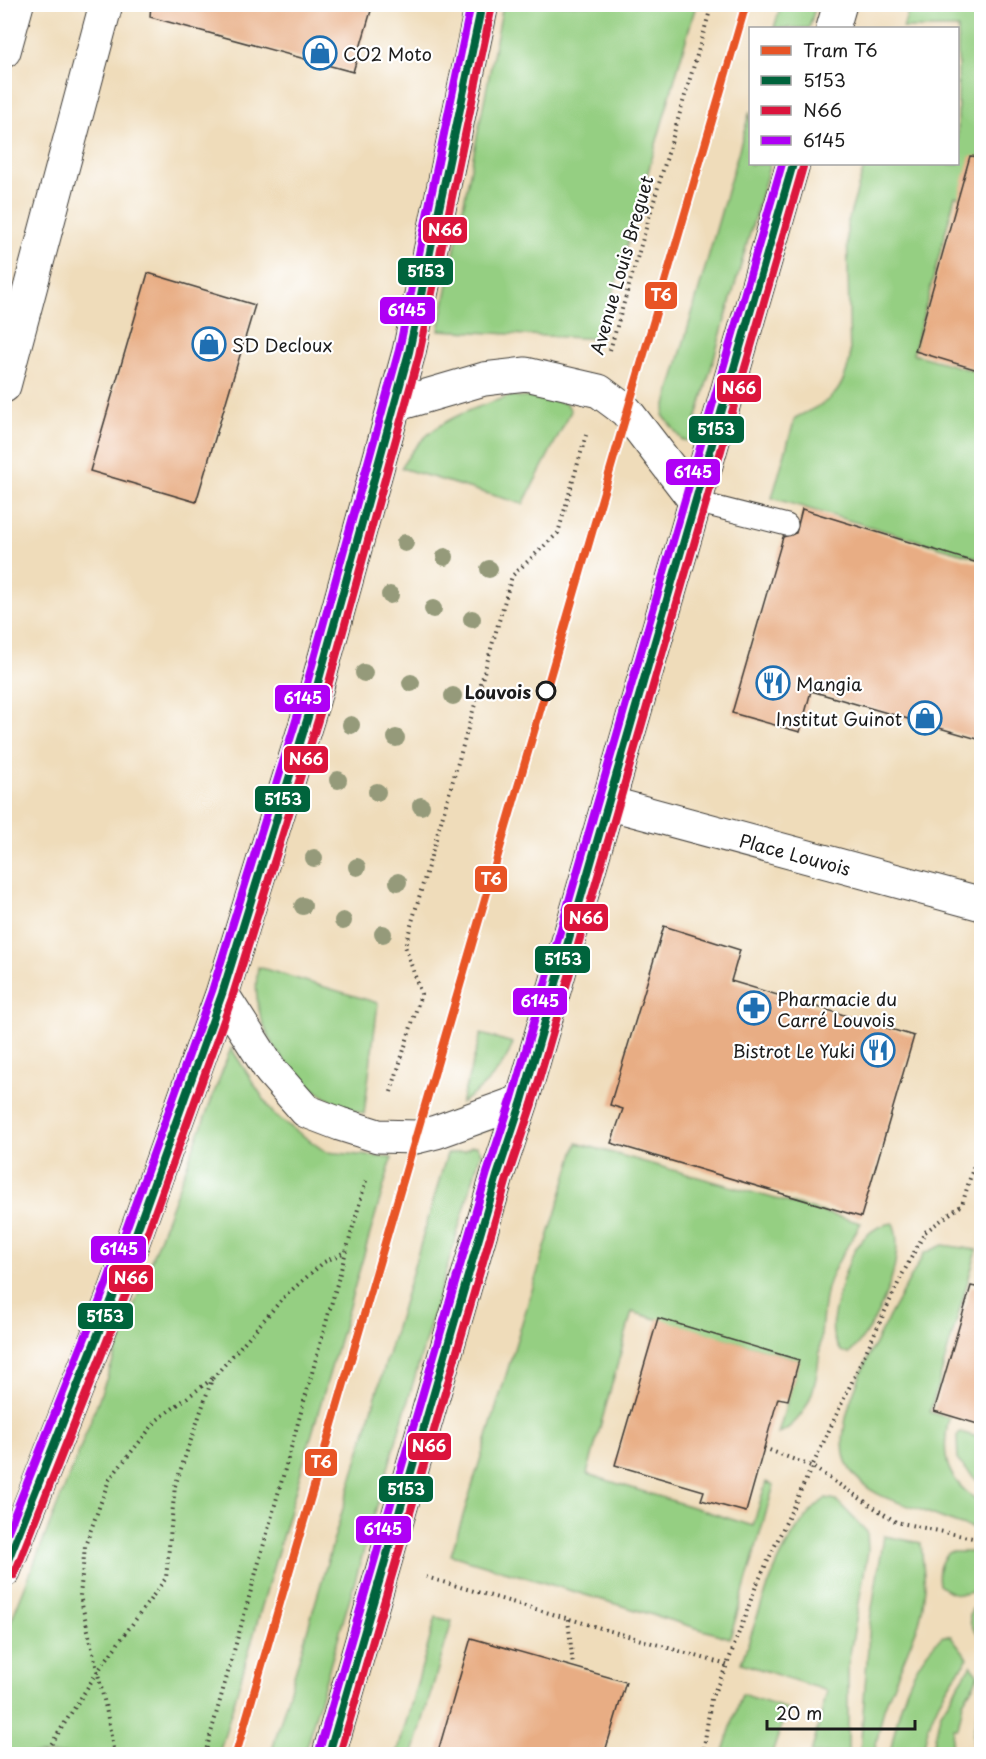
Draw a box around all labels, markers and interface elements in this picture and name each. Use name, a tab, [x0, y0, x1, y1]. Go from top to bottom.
legend	[749, 27, 959, 165]
shop icon: CO2 Moto	[302, 35, 338, 71]
text: Tram T6	[803, 36, 878, 63]
place label: CO2 Moto	[343, 40, 432, 67]
text: 5153	[803, 66, 846, 93]
text: N66	[803, 96, 842, 123]
text: 6145	[803, 126, 845, 153]
street label: Avenue Louis Breguet	[582, 172, 660, 358]
line badge: N66	[422, 216, 468, 244]
text: N66	[428, 217, 462, 241]
line badge: 5153	[397, 257, 454, 286]
text: 5153	[407, 258, 445, 282]
line badge: T6	[644, 281, 678, 310]
text: T6	[651, 282, 671, 306]
line badge: 6145	[379, 296, 436, 325]
text: 6145	[388, 297, 426, 321]
shop icon: SD Decloux	[191, 326, 227, 362]
place label: SD Decloux	[232, 331, 332, 358]
line badge: N66	[716, 374, 762, 403]
text: N66	[722, 375, 756, 399]
line badge: 5153	[688, 415, 745, 444]
text: 5153	[697, 416, 735, 440]
line badge: 6145	[665, 458, 721, 486]
text: 6145	[674, 459, 712, 483]
restaurant icon: Mangia	[755, 665, 791, 701]
place label: Mangia	[796, 670, 862, 697]
place label: Louvois	[465, 678, 531, 705]
marker: Louvois	[536, 681, 556, 701]
line badge: 6145	[274, 684, 331, 713]
text: 6145	[284, 685, 322, 709]
shop icon: Institut Guinot	[907, 700, 943, 736]
place label: Institut Guinot	[776, 705, 902, 732]
line badge: N66	[283, 745, 329, 774]
text: N66	[289, 746, 323, 770]
line badge: 5153	[254, 785, 311, 813]
text: 5153	[264, 786, 302, 810]
street label: Place Louvois	[736, 826, 854, 882]
line badge: T6	[474, 865, 508, 893]
text: T6	[481, 866, 501, 890]
line badge: N66	[563, 903, 609, 932]
text: N66	[569, 905, 603, 929]
line badge: 5153	[534, 945, 591, 974]
text: 5153	[544, 946, 582, 970]
place label: Pharmacie du Carré Louvois	[777, 985, 897, 1033]
line badge: 6145	[512, 987, 568, 1016]
text: 6145	[521, 988, 559, 1012]
pharmacy icon: Pharmacie du Carré Louvois	[736, 990, 772, 1026]
restaurant icon: Bistrot Le Yuki	[860, 1032, 896, 1068]
place label: Bistrot Le Yuki	[732, 1037, 855, 1064]
line badge: 6145	[90, 1235, 147, 1264]
text: 6145	[100, 1236, 138, 1260]
line badge: N66	[108, 1264, 154, 1293]
text: N66	[114, 1265, 148, 1289]
line badge: 5153	[77, 1302, 134, 1330]
text: 5153	[86, 1303, 124, 1327]
line badge: N66	[407, 1432, 452, 1461]
text: N66	[412, 1433, 446, 1457]
line badge: T6	[304, 1448, 338, 1477]
text: T6	[311, 1449, 331, 1473]
line badge: 5153	[378, 1475, 434, 1503]
text: 5153	[387, 1476, 425, 1500]
line badge: 6145	[355, 1515, 412, 1544]
text: 6145	[364, 1516, 402, 1540]
scale bar	[767, 1693, 916, 1731]
text: 20 m	[776, 1699, 822, 1726]

